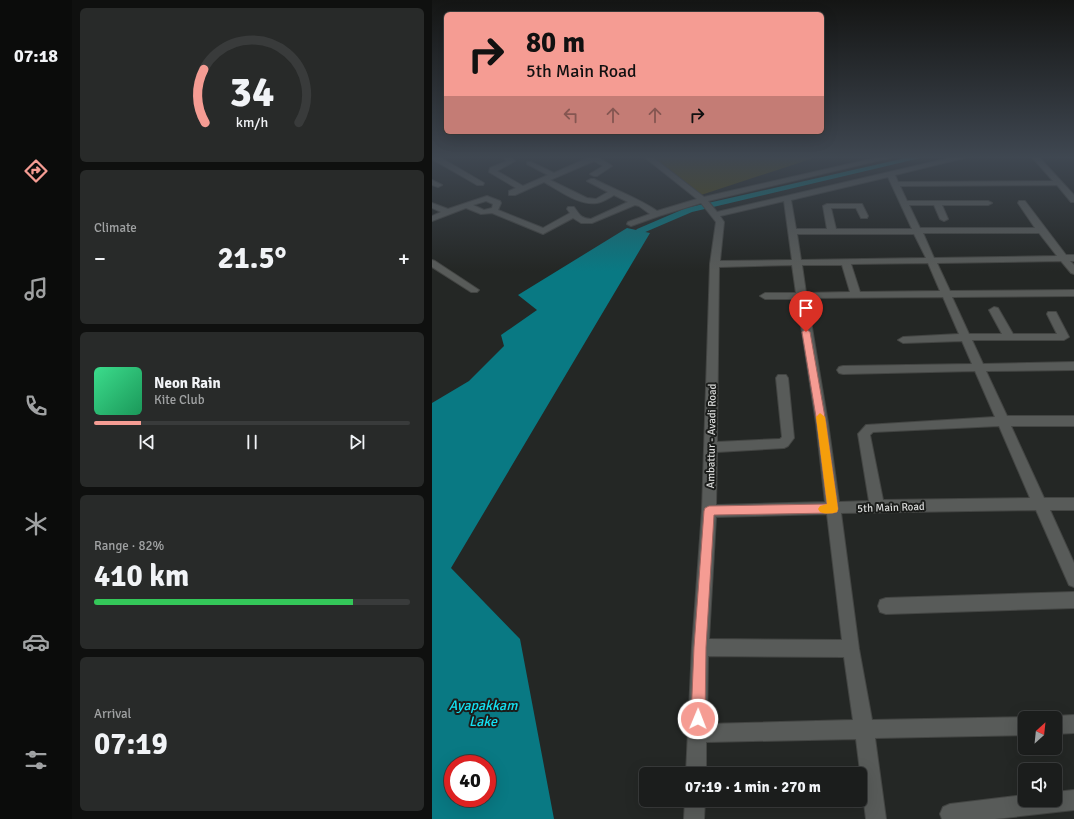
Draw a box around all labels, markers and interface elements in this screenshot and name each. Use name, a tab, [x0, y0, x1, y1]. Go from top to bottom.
text: 80 m	[526, 26, 585, 60]
icon: right	[460, 28, 512, 80]
text: 07:18	[14, 45, 58, 67]
text: 5th Main Road	[526, 60, 637, 82]
text: 34	[230, 67, 274, 118]
icon: left	[560, 104, 582, 126]
icon: ahead	[602, 104, 624, 126]
icon: ahead	[644, 104, 666, 126]
icon: right	[686, 104, 708, 126]
text: km/h	[236, 114, 268, 131]
icon: directions	[22, 157, 50, 185]
text: Climate	[94, 220, 137, 236]
text: 21.5°	[217, 240, 287, 277]
text: −	[94, 245, 106, 272]
text: +	[398, 245, 410, 272]
icon: music	[22, 275, 50, 303]
pin	[789, 291, 823, 332]
icon: arrive	[795, 297, 817, 319]
text: Neon Rain	[154, 374, 221, 392]
street label: Ambattur - Avadi Road	[704, 383, 719, 489]
icon: phone	[22, 392, 50, 420]
text: Kite Club	[154, 392, 205, 408]
icon: previous	[136, 431, 158, 453]
icon: pause	[241, 431, 263, 453]
icon: next	[346, 431, 368, 453]
street label: 5th Main Road	[857, 500, 925, 515]
icon: climate	[22, 510, 50, 538]
text: Range · 82%	[94, 538, 164, 554]
text: 410 km	[94, 558, 189, 595]
icon: car	[22, 628, 50, 656]
water label: Ayapakkam Lake	[449, 697, 518, 730]
position arrow	[677, 698, 719, 740]
text: Arrival	[94, 706, 131, 722]
north arrow	[1018, 711, 1062, 755]
map controls	[1018, 711, 1062, 807]
text: 07:19	[94, 726, 168, 763]
icon: filters	[22, 746, 50, 774]
speed limit sign: 40	[444, 755, 496, 807]
button: sound	[1018, 763, 1062, 807]
text: 07:19 · 1 min · 270 m	[685, 778, 821, 796]

